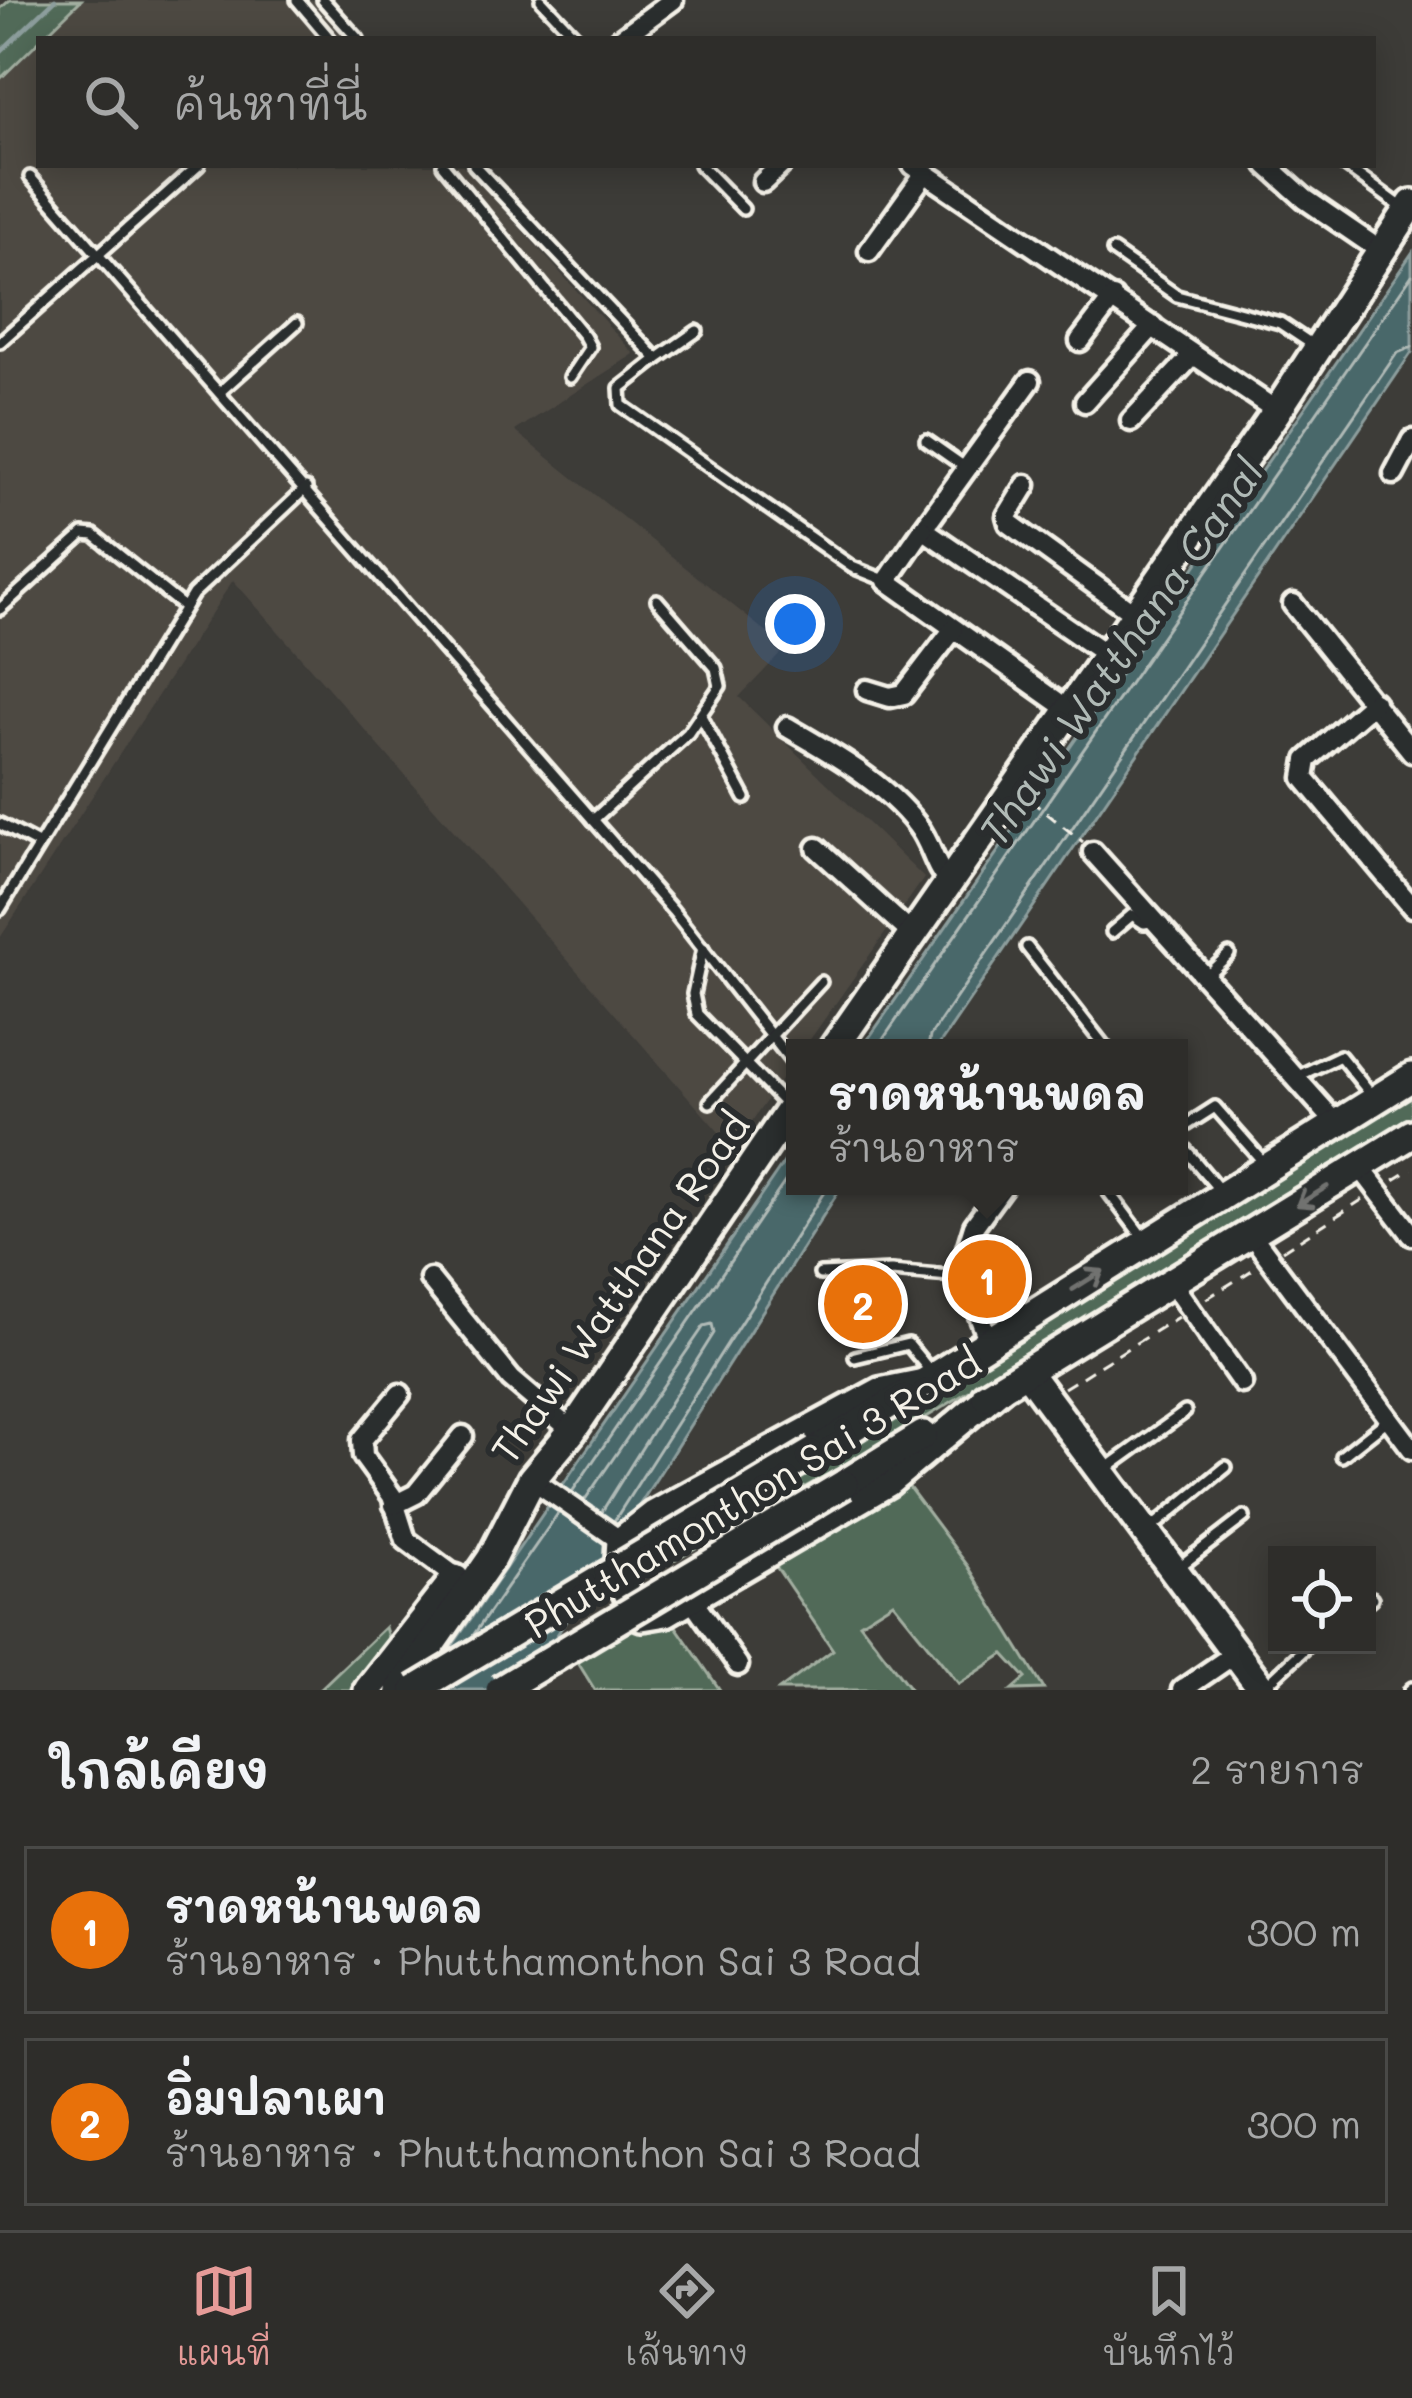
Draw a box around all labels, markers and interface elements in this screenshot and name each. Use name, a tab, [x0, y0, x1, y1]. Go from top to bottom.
search box	[36, 36, 1376, 168]
icon: search	[78, 69, 144, 135]
text: ค้นหาที่นี่	[174, 73, 368, 131]
water label: Thawi Watthana Canal	[965, 446, 1275, 856]
your location	[765, 594, 825, 654]
popup	[786, 1039, 1188, 1195]
text: ราดหน้านพดล	[828, 1063, 1146, 1121]
street label: Thawi Watthana Road	[478, 1101, 760, 1473]
text: ร้านอาหาร	[828, 1121, 1019, 1172]
one-way arrow	[1296, 1184, 1330, 1208]
pin: 1	[948, 1234, 1026, 1324]
pin: 2	[824, 1259, 902, 1349]
one-way arrow	[1070, 1268, 1104, 1292]
street label: Phutthamonthon Sai 3 Road	[515, 1335, 989, 1649]
map controls	[1268, 1546, 1376, 1654]
button: locate	[1268, 1546, 1376, 1654]
text: ใกล้เคียง	[48, 1735, 269, 1802]
text: 2 รายการ	[1190, 1743, 1364, 1794]
text: ราดหน้านพดล	[165, 1876, 482, 1934]
text: 1	[81, 1905, 99, 1956]
text: 300 m	[1246, 1905, 1361, 1956]
text: ร้านอาหาร · Phutthamonthon Sai 3 Road	[165, 1934, 921, 1985]
text: อิ่มปลาเผา	[165, 2068, 386, 2126]
text: 2	[79, 2097, 101, 2148]
text: 300 m	[1246, 2097, 1361, 2148]
text: ร้านอาหาร · Phutthamonthon Sai 3 Road	[165, 2126, 921, 2177]
tab: แผนที่	[177, 2258, 271, 2373]
tab: เส้นทาง	[626, 2258, 748, 2373]
tab: บันทึกไว้	[1102, 2258, 1235, 2373]

